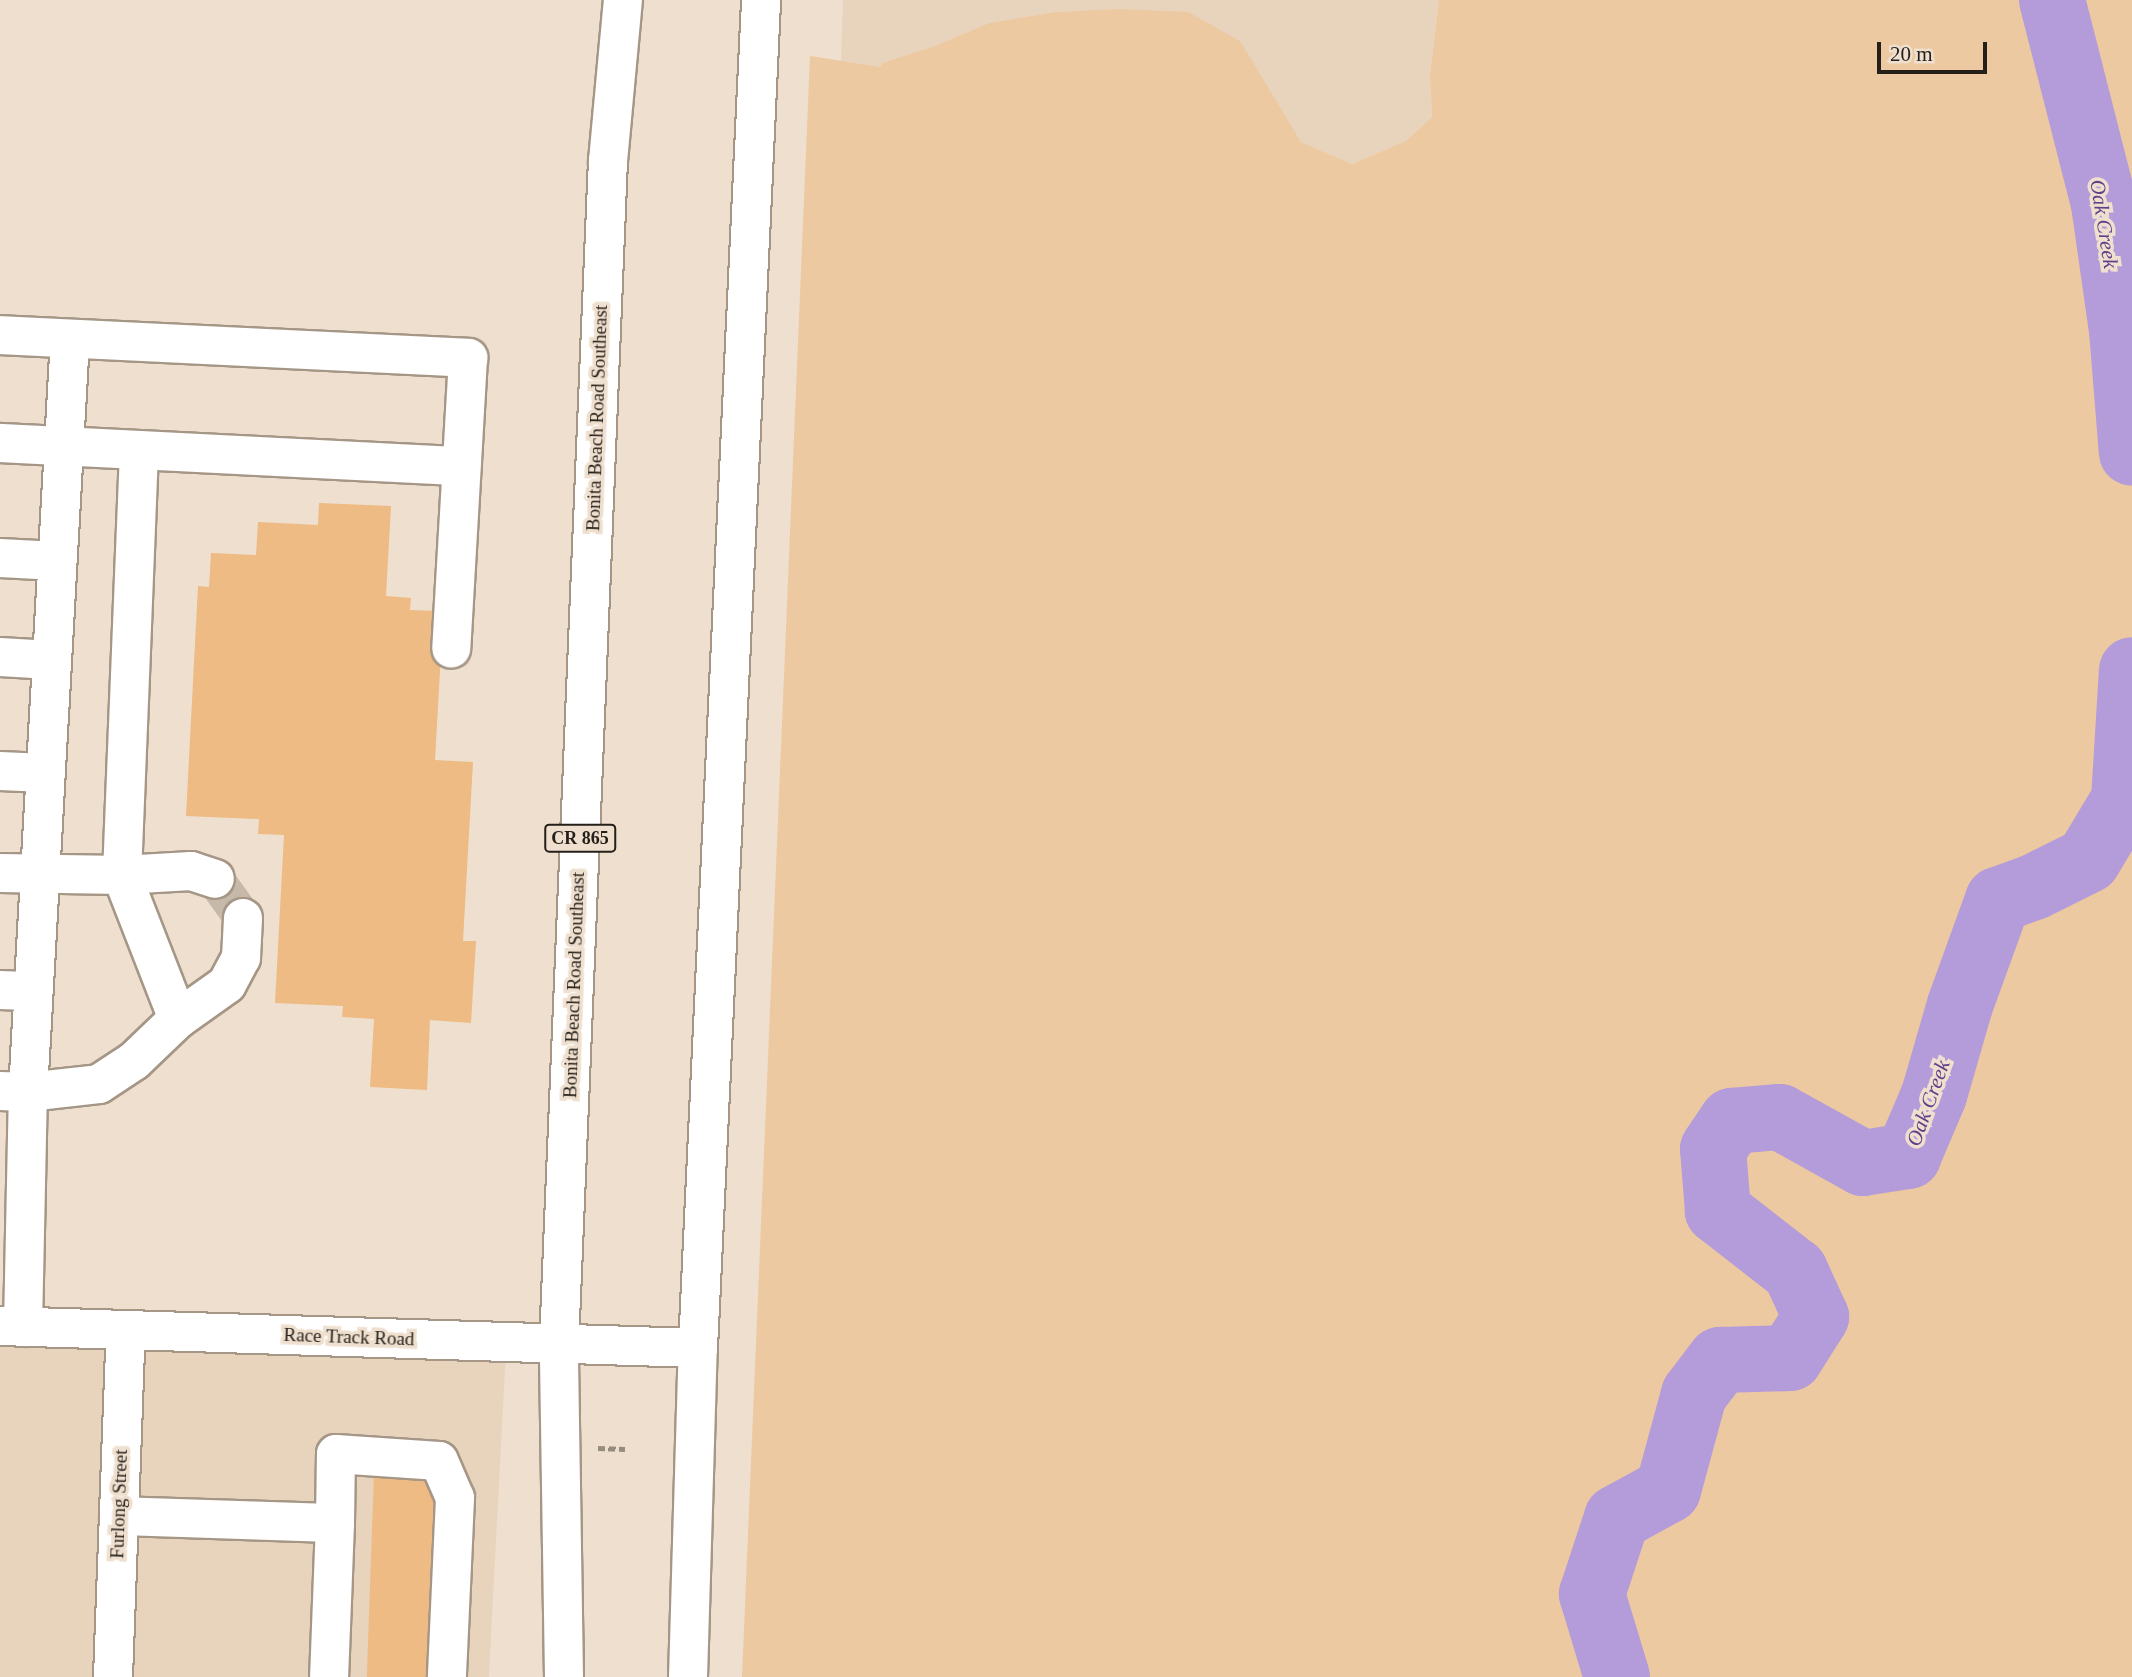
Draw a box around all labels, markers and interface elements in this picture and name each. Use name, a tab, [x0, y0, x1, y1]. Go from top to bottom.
scale bar	[1880, 28, 1990, 72]
text: 20 m	[1890, 42, 1933, 66]
water label: Oak Creek	[2085, 178, 2123, 270]
street label: Bonita Beach Road Southeast	[582, 304, 612, 532]
road number: CR 865	[543, 824, 617, 852]
street label: Bonita Beach Road Southeast	[559, 871, 589, 1099]
water label: Oak Creek	[1901, 1057, 1955, 1149]
street label: Race Track Road	[283, 1323, 415, 1351]
street label: Furlong Street	[106, 1449, 132, 1559]

